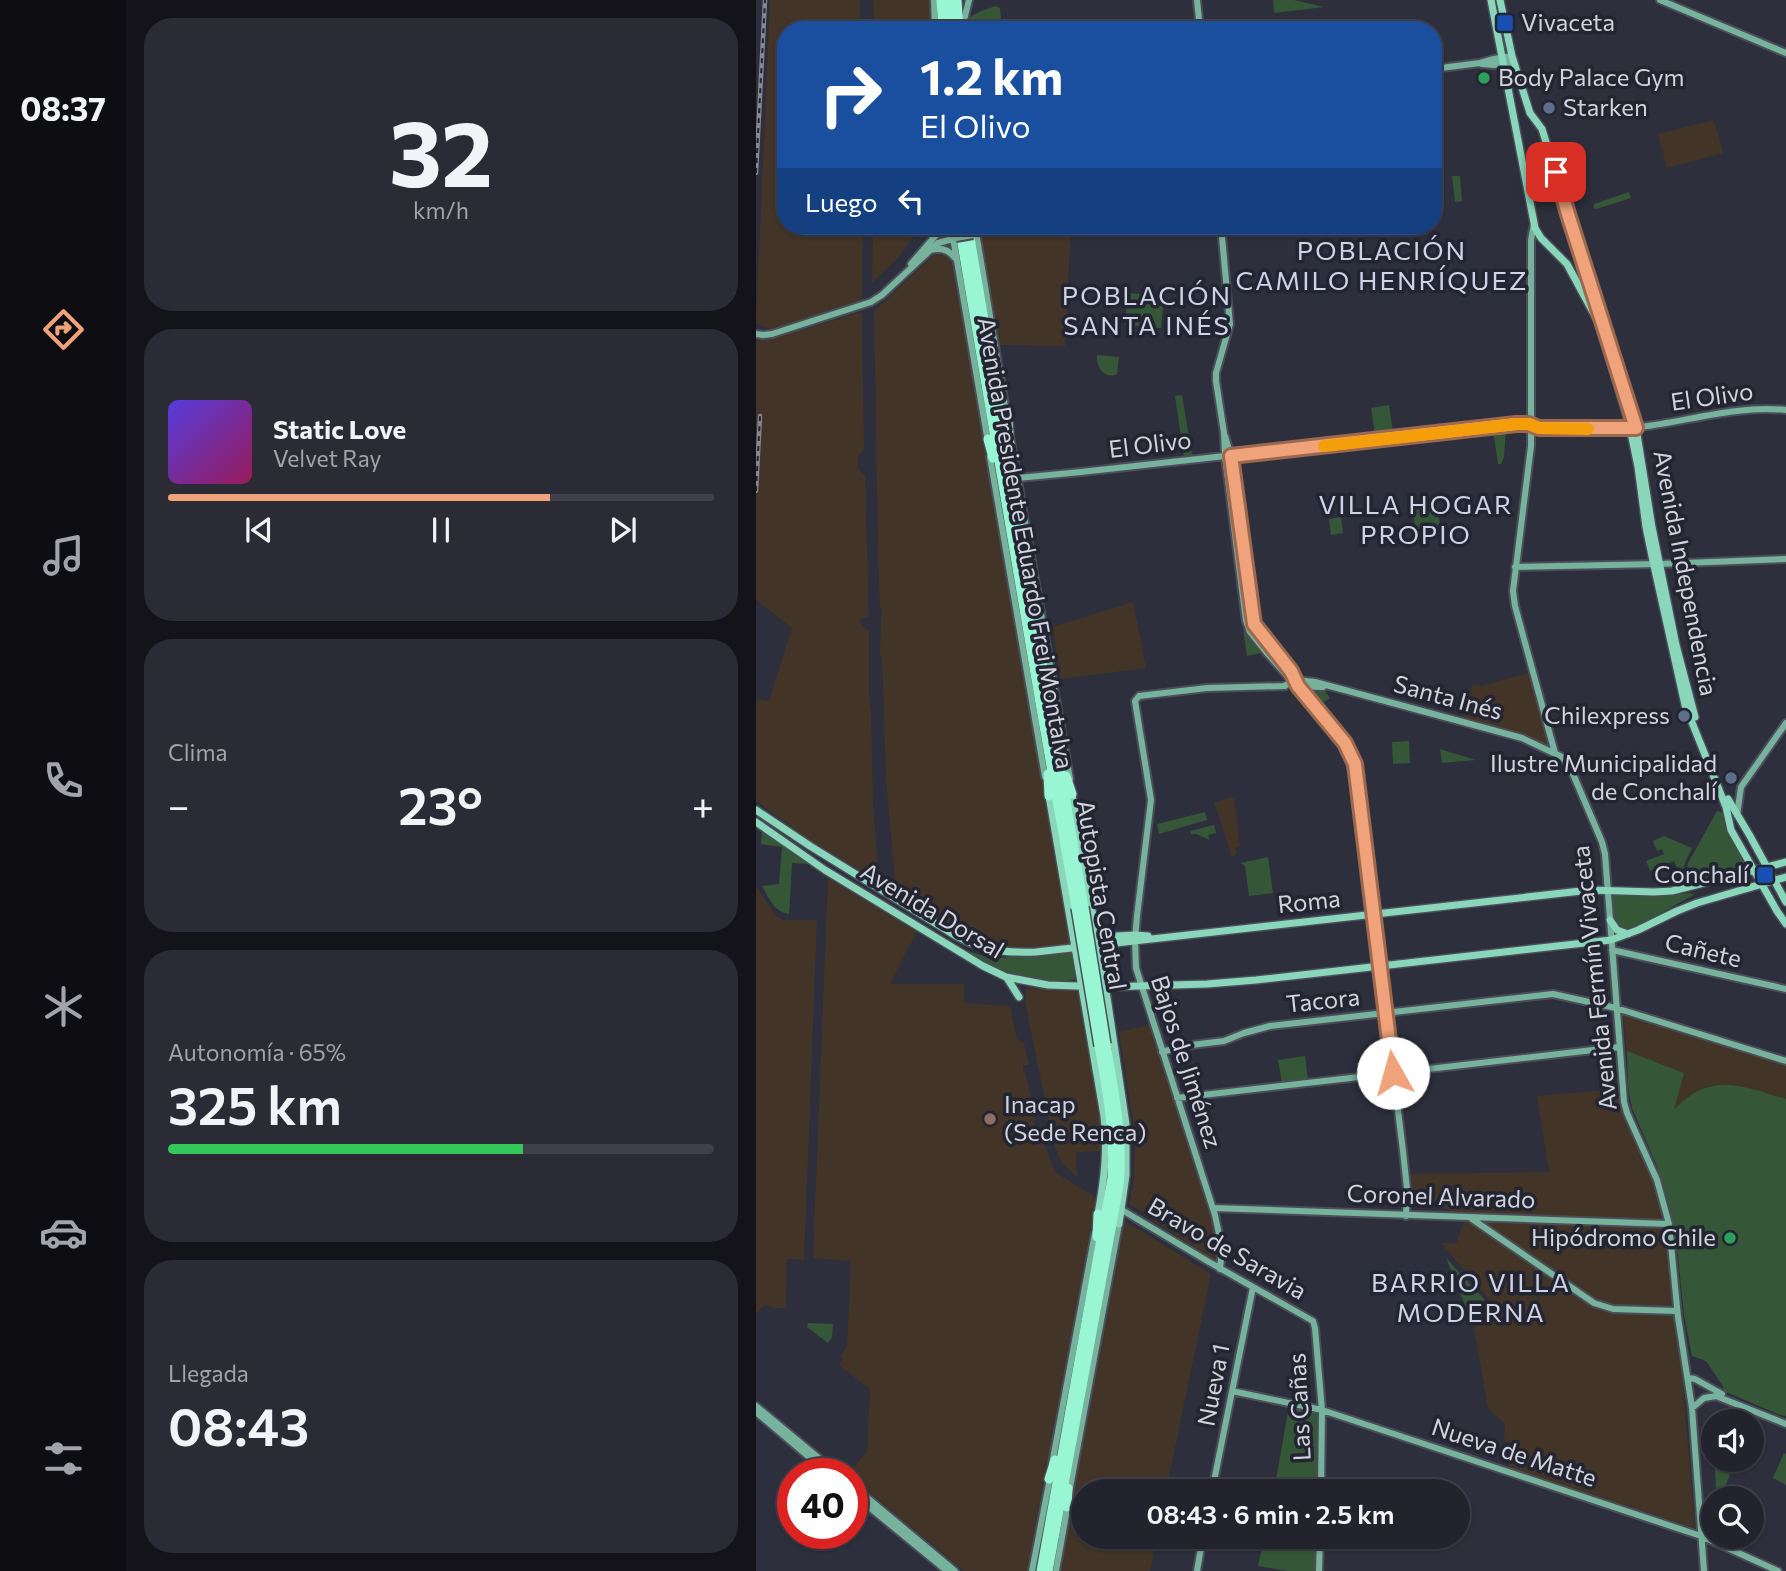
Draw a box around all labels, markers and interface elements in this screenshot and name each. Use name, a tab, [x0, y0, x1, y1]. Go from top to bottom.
place label: Vivaceta	[1521, 7, 1615, 36]
marker: Vivaceta	[1495, 13, 1515, 33]
text: 1.2 km	[920, 45, 1063, 105]
icon: right	[805, 49, 896, 140]
place label: Body Palace Gym	[1498, 62, 1685, 91]
marker: Body Palace Gym	[1476, 70, 1492, 86]
text: 08:37	[20, 88, 106, 128]
place label: Starken	[1563, 92, 1648, 121]
text: 32	[389, 94, 493, 206]
marker: Starken	[1541, 100, 1557, 116]
text: El Olivo	[920, 105, 1031, 145]
pin	[1526, 142, 1586, 202]
icon: arrive	[1537, 153, 1575, 191]
icon: left	[892, 182, 930, 220]
text: Luego	[805, 186, 878, 217]
text: km/h	[413, 196, 469, 224]
district label: POBLACIÓN CAMILO HENRÍQUEZ	[1236, 234, 1528, 295]
district label: POBLACIÓN SANTA INÉS	[1062, 279, 1232, 340]
icon: directions	[39, 305, 88, 354]
street label: Avenida Presidente Eduardo Frei Montalva	[972, 314, 1081, 771]
street label: El Olivo	[1669, 375, 1755, 416]
text: Static Love	[273, 413, 406, 444]
street label: El Olivo	[1107, 424, 1193, 463]
text: Velvet Ray	[273, 444, 381, 472]
street label: Avenida Independencia	[1648, 447, 1725, 698]
district label: VILLA HOGAR PROPIO	[1319, 488, 1513, 549]
icon: previous	[240, 511, 278, 549]
icon: pause	[422, 511, 460, 549]
icon: next	[604, 511, 642, 549]
icon: music	[39, 531, 88, 580]
street label: Santa Inés	[1391, 668, 1506, 725]
place label: Chilexpress	[1544, 700, 1670, 729]
marker: Chilexpress	[1676, 708, 1692, 724]
text: Clima	[168, 738, 228, 766]
place label: Ilustre Municipalidad de Conchalí	[1490, 748, 1718, 805]
icon: phone	[39, 756, 88, 805]
marker: Ilustre Municipalidad de Conchalí	[1723, 770, 1739, 786]
text: 23°	[398, 772, 483, 836]
text: −	[168, 781, 190, 828]
text: +	[692, 781, 714, 828]
street label: Autopista Central	[1071, 797, 1133, 992]
street label: Avenida Fermín Vivaceta	[1565, 844, 1622, 1112]
street label: Avenida Dorsal	[856, 856, 1010, 964]
place label: Conchalí	[1654, 859, 1750, 888]
marker: Conchalí	[1755, 865, 1775, 885]
street label: Roma	[1276, 883, 1342, 918]
street label: Cañete	[1662, 927, 1744, 972]
street label: Bajos de Jiménez	[1146, 971, 1229, 1152]
street label: Tacora	[1285, 981, 1361, 1018]
icon: climate	[39, 982, 88, 1031]
position arrow	[1356, 1036, 1430, 1110]
text: Autonomía · 65%	[168, 1038, 346, 1066]
text: 325 km	[168, 1072, 342, 1136]
place label: Inacap (Sede Renca)	[1004, 1089, 1146, 1146]
marker: Inacap (Sede Renca)	[982, 1111, 998, 1127]
street label: Coronel Alvarado	[1346, 1178, 1536, 1213]
street label: Bravo de Saravia	[1143, 1191, 1312, 1305]
icon: car	[39, 1208, 88, 1257]
place label: Hipódromo Chile	[1531, 1222, 1716, 1251]
marker: Hipódromo Chile	[1722, 1230, 1738, 1246]
district label: BARRIO VILLA MODERNA	[1371, 1266, 1571, 1327]
street label: Nueva 1	[1190, 1341, 1235, 1428]
street label: Las Cañas	[1281, 1352, 1316, 1462]
text: Llegada	[168, 1359, 249, 1387]
text: 08:43	[168, 1393, 309, 1457]
map controls	[1701, 1409, 1764, 1549]
button: sound	[1701, 1409, 1764, 1472]
street label: Nueva de Matte	[1428, 1411, 1601, 1492]
icon: filters	[39, 1434, 88, 1483]
speed limit sign: 40	[777, 1458, 868, 1549]
button: search	[1701, 1486, 1764, 1549]
text: 08:43 · 6 min · 2.5 km	[1146, 1498, 1395, 1529]

